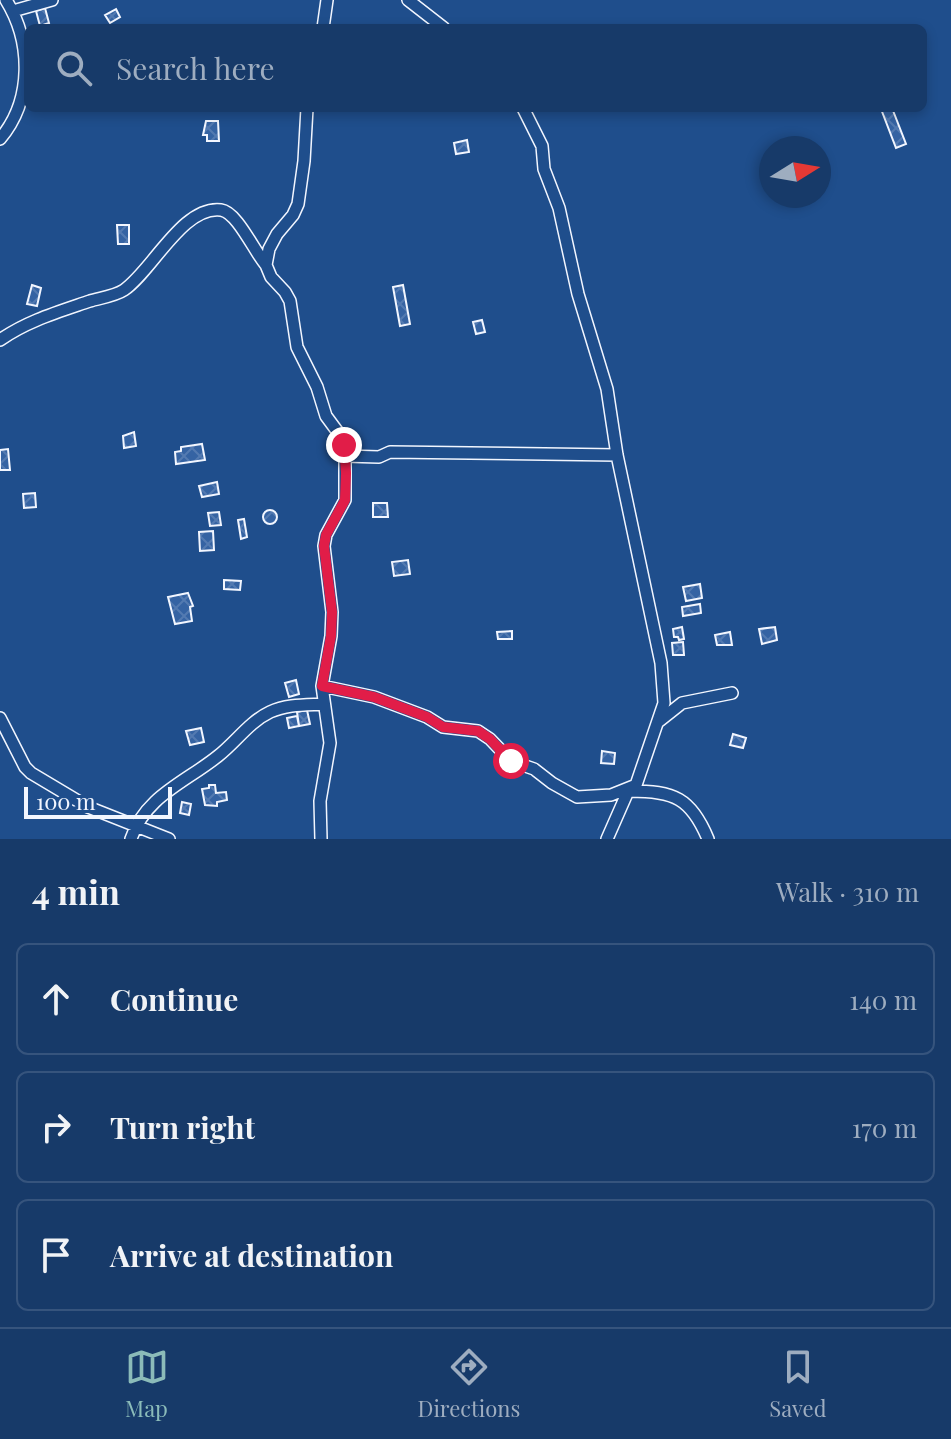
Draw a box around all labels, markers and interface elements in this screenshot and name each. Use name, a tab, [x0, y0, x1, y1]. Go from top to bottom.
search box	[24, 24, 927, 112]
icon: search	[52, 46, 96, 90]
text: Search here	[116, 48, 275, 88]
north arrow	[759, 136, 831, 208]
route end	[326, 427, 362, 463]
route start	[493, 743, 529, 779]
scale bar	[24, 783, 172, 819]
text: 100 m	[36, 786, 96, 816]
text: 4 min	[32, 868, 120, 914]
text: Walk · 310 m	[776, 874, 919, 909]
icon: ahead	[34, 977, 78, 1021]
text: Continue	[110, 979, 238, 1019]
text: 140 m	[849, 982, 917, 1017]
icon: right	[34, 1105, 78, 1149]
text: Turn right	[110, 1107, 255, 1147]
text: 170 m	[852, 1110, 917, 1145]
icon: arrive	[34, 1233, 78, 1277]
text: Arrive at destination	[110, 1235, 393, 1275]
tab: Map	[125, 1345, 169, 1423]
tab: Directions	[418, 1345, 520, 1423]
tab: Saved	[769, 1345, 827, 1423]

